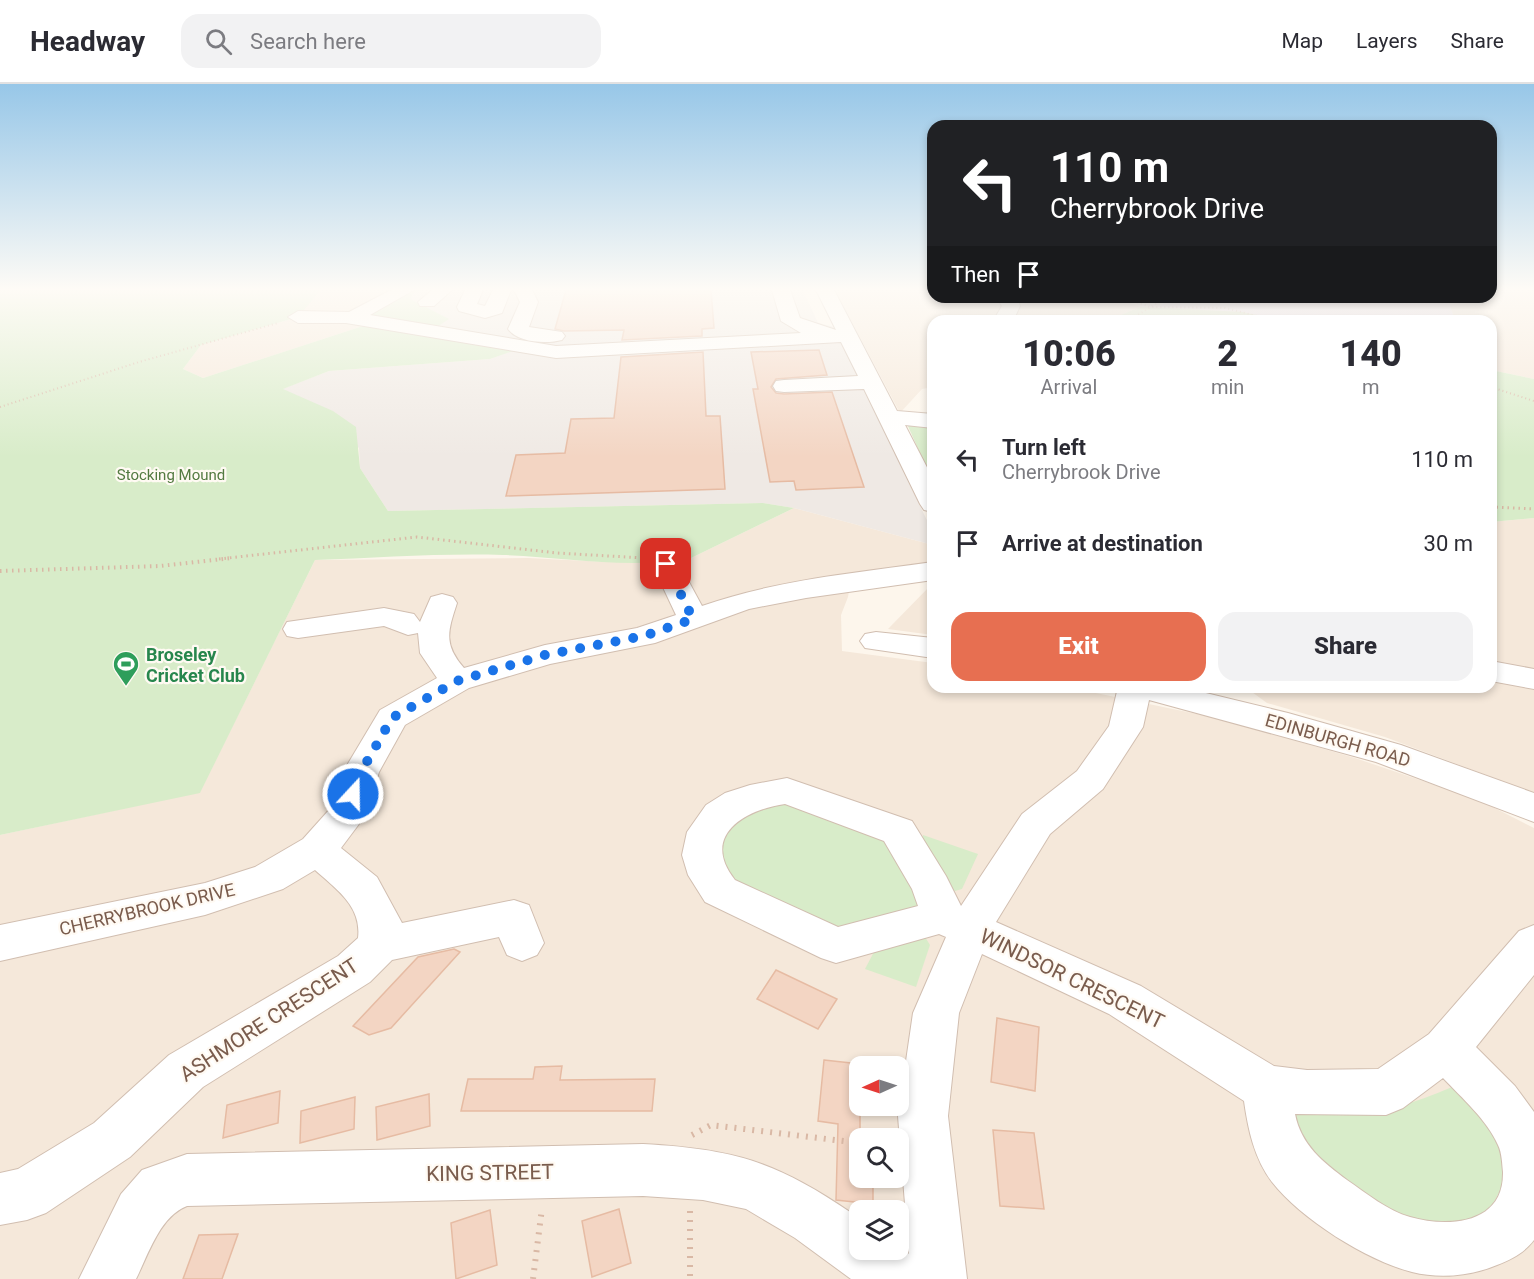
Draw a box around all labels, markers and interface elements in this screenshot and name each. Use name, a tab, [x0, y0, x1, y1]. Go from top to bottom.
search box	[181, 14, 601, 68]
text: Headway	[30, 25, 145, 58]
icon: search	[202, 25, 235, 58]
text: Search here	[250, 29, 366, 54]
text: Map	[1281, 29, 1323, 53]
text: Layers	[1356, 29, 1417, 53]
text: Share	[1450, 29, 1504, 53]
text: 110 m	[1050, 143, 1169, 192]
icon: left	[951, 144, 1029, 222]
text: Cherrybrook Drive	[1050, 193, 1264, 225]
icon: arrive	[1012, 258, 1045, 291]
text: Then	[951, 262, 1000, 287]
text: 10:06	[1022, 333, 1116, 375]
text: 2	[1217, 333, 1238, 375]
text: 140	[1340, 333, 1402, 375]
text: Arrival	[1041, 375, 1097, 399]
text: min	[1211, 375, 1244, 399]
text: m	[1362, 375, 1379, 399]
text: Turn left	[1002, 435, 1086, 460]
icon: left	[951, 443, 984, 476]
text: 110 m	[1411, 447, 1473, 472]
text: Cherrybrook Drive	[1002, 460, 1161, 484]
park label: Stocking Mound	[117, 466, 225, 484]
icon: arrive	[951, 527, 984, 560]
text: Arrive at destination	[1002, 531, 1203, 556]
text: 30 m	[1424, 531, 1473, 556]
pin	[640, 538, 691, 589]
icon: arrive	[649, 547, 682, 580]
button: Exit	[951, 612, 1206, 681]
button: Share	[1218, 612, 1473, 681]
place label: Broseley Cricket Club	[146, 644, 245, 686]
sports icon: Broseley Cricket Club	[111, 649, 141, 687]
street label: EDINBURGH ROAD	[1263, 709, 1413, 771]
position arrow	[321, 762, 385, 826]
street label: CHERRYBROOK DRIVE	[57, 879, 237, 939]
street label: WINDSOR CRESCENT	[976, 924, 1168, 1034]
street label: ASHMORE CRESCENT	[175, 953, 363, 1087]
north arrow	[849, 1056, 909, 1116]
map controls	[849, 1056, 909, 1260]
button: search	[849, 1128, 909, 1188]
street label: KING STREET	[426, 1160, 555, 1186]
button: layers	[849, 1200, 909, 1260]

